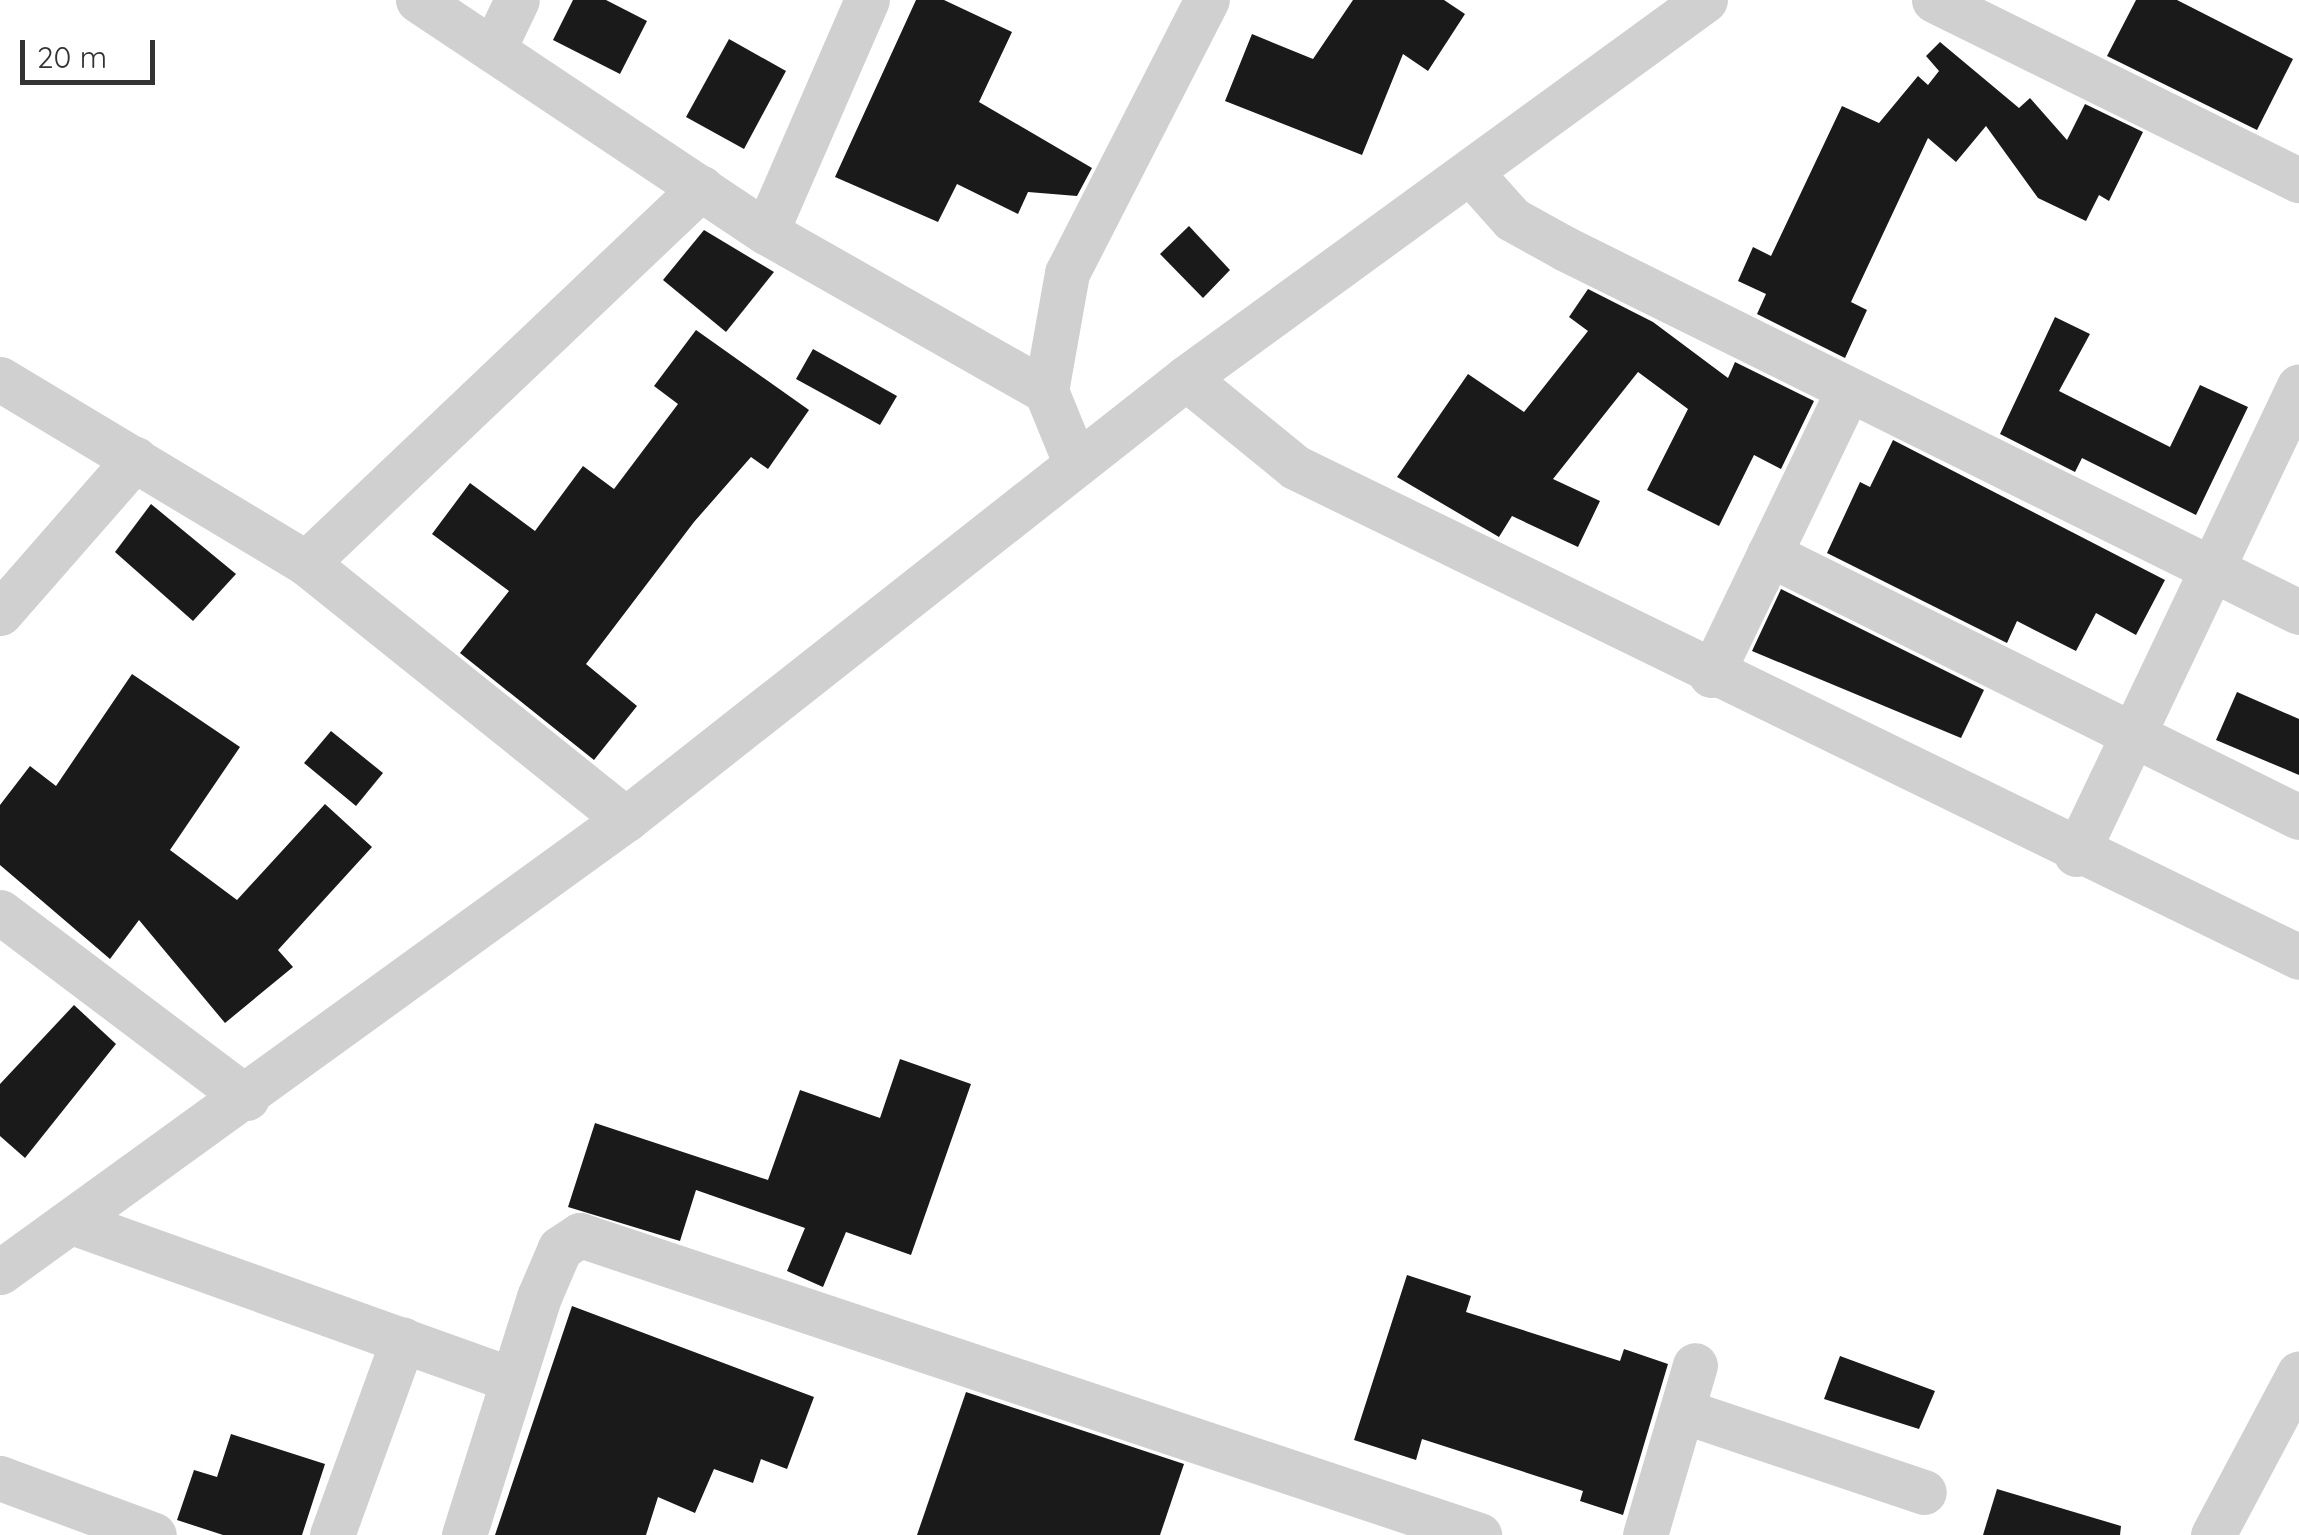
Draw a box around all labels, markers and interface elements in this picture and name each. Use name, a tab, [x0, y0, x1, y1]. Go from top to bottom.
scale bar	[25, 20, 160, 82]
text: 20 m	[37, 38, 107, 76]

